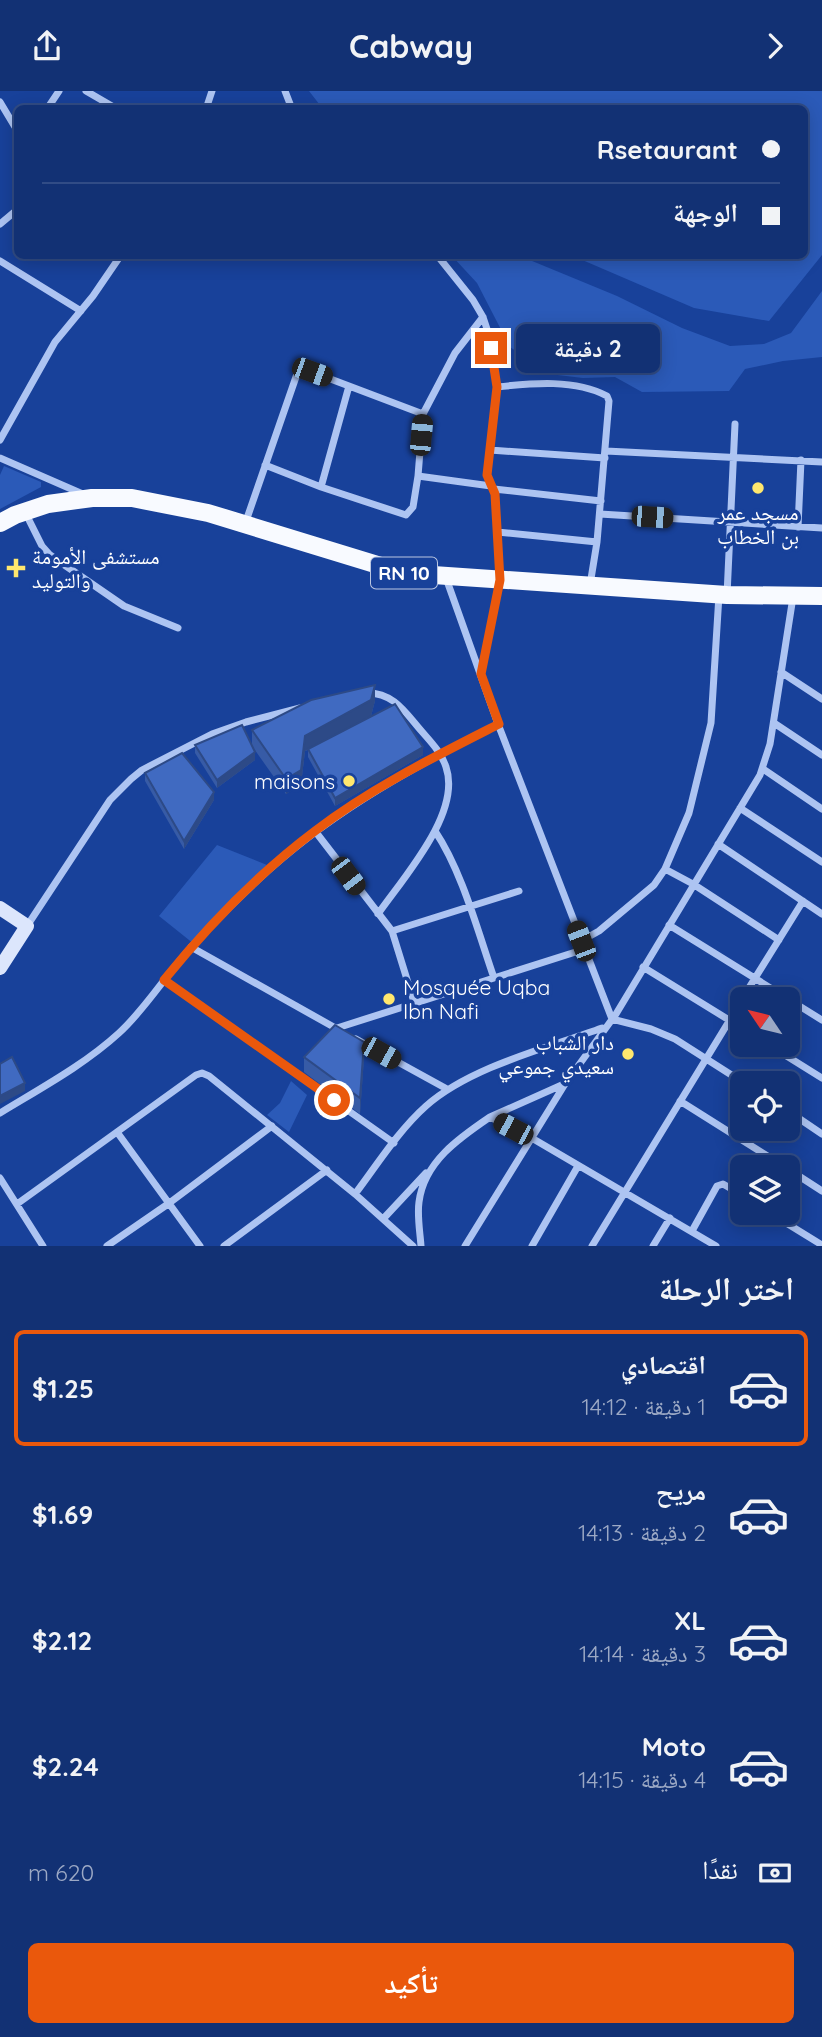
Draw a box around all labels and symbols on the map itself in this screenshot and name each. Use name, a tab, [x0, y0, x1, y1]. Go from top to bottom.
callout: 2 دقيقة	[516, 323, 659, 373]
route end	[475, 332, 507, 364]
car	[289, 355, 336, 389]
car	[409, 413, 434, 457]
marker: مسجد عمر بن الخطاب	[750, 480, 766, 496]
place label: مسجد عمر بن الخطاب	[717, 499, 799, 550]
car	[631, 505, 674, 529]
place label: مستشفى الأمومة والتوليد	[32, 543, 160, 593]
marker: مستشفى الأمومة والتوليد	[6, 558, 26, 578]
road number: RN 10	[371, 558, 437, 589]
place label: maisons	[254, 768, 335, 794]
marker: maisons	[341, 773, 357, 789]
car	[327, 853, 370, 899]
car	[564, 918, 599, 964]
place label: Mosquée Uqba Ibn Nafi	[403, 974, 550, 1024]
north arrow	[730, 987, 800, 1057]
marker: Mosquée Uqba Ibn Nafi	[381, 991, 397, 1007]
place label: دار الشباب سعيدي جموعي	[498, 1029, 614, 1083]
car	[358, 1034, 405, 1072]
marker: دار الشباب سعيدي جموعي	[620, 1046, 636, 1062]
route start	[318, 1084, 350, 1116]
car	[490, 1110, 537, 1148]

